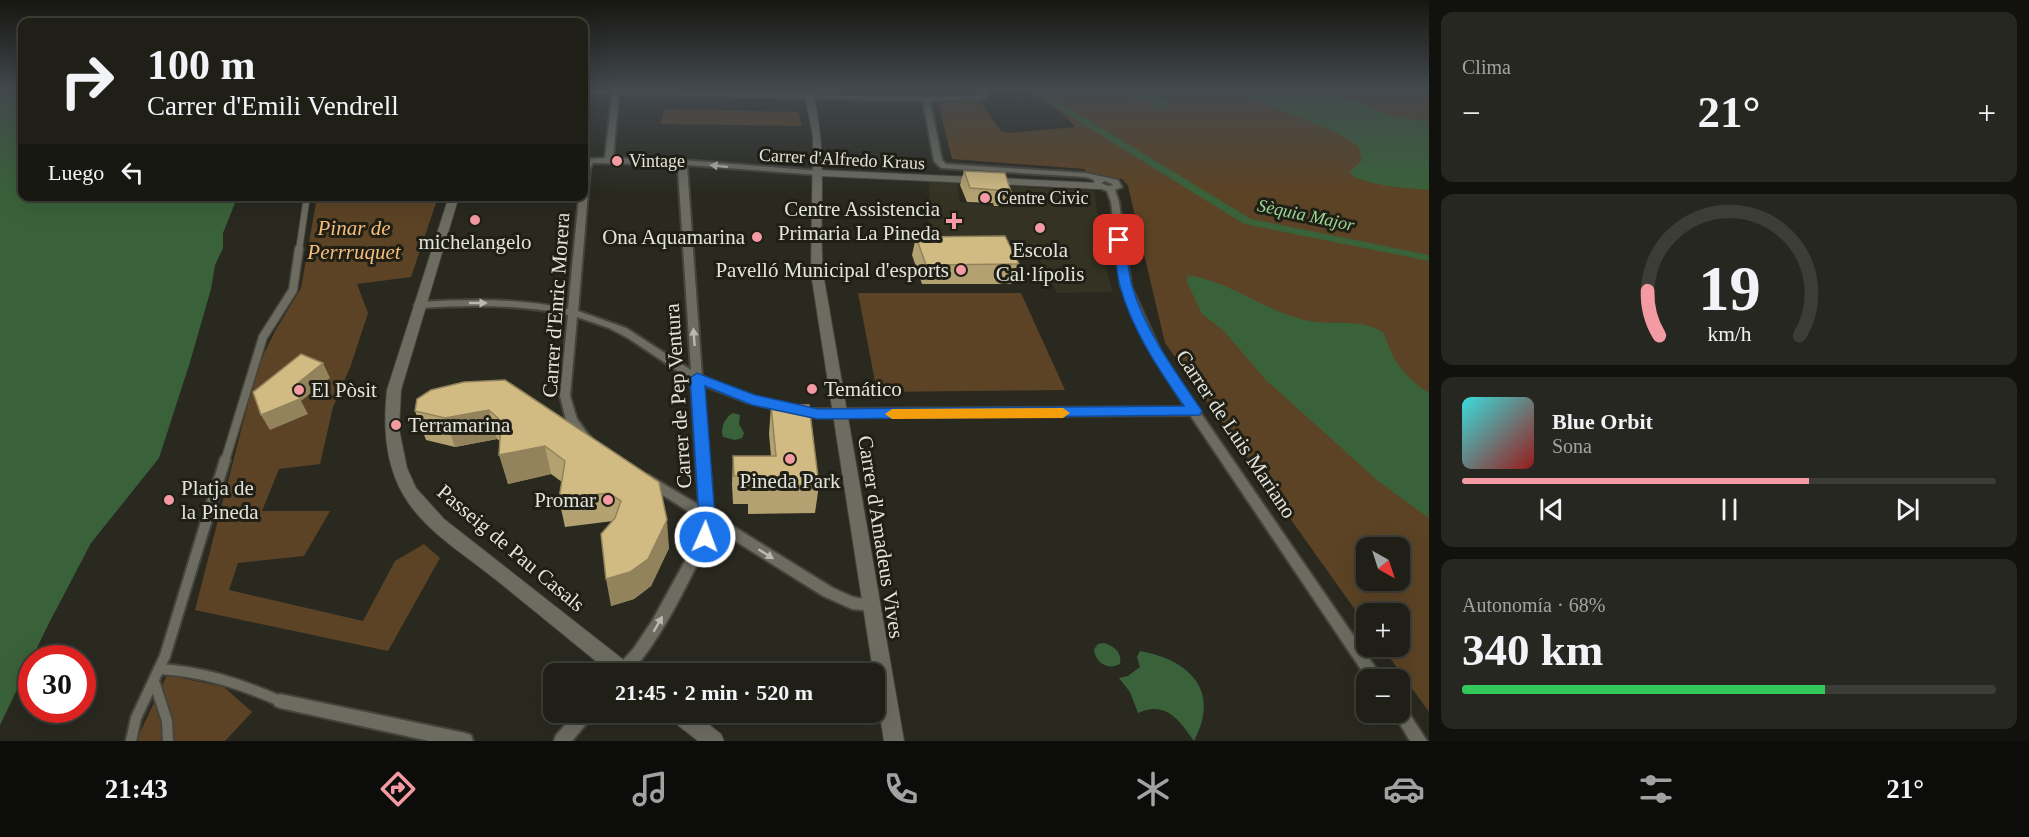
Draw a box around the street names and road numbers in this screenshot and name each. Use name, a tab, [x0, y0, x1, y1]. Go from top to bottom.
street label: Carrer d'Alfredo Kraus	[758, 145, 926, 173]
street label: Carrer d'Enric Morera	[538, 211, 574, 398]
street label: Carrer de Pep Ventura	[660, 302, 696, 489]
street label: Carrer de Luis Mariano	[1171, 345, 1301, 523]
street label: Carrer d'Amadeus Vives	[853, 434, 909, 640]
street label: Passeig de Pau Casals	[432, 479, 590, 617]

